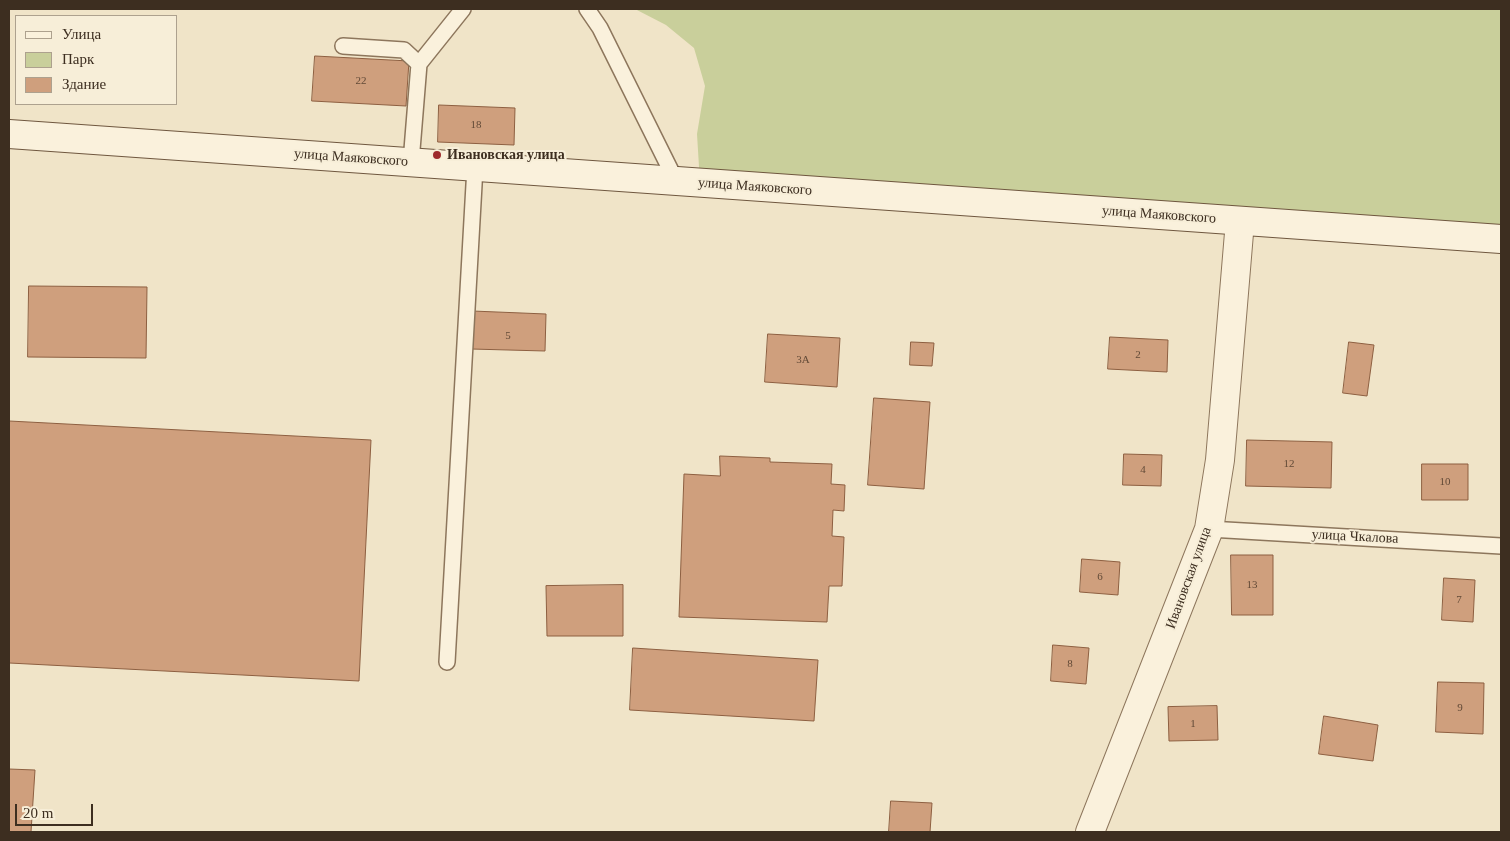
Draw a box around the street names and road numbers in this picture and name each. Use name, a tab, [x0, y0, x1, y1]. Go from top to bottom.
street label: улица Маяковского	[293, 146, 409, 170]
street label: улица Маяковского	[697, 175, 813, 199]
street label: улица Маяковского	[1101, 203, 1217, 227]
street label: Ивановская улица	[1163, 525, 1215, 631]
street label: улица Чкалова	[1311, 526, 1399, 548]

